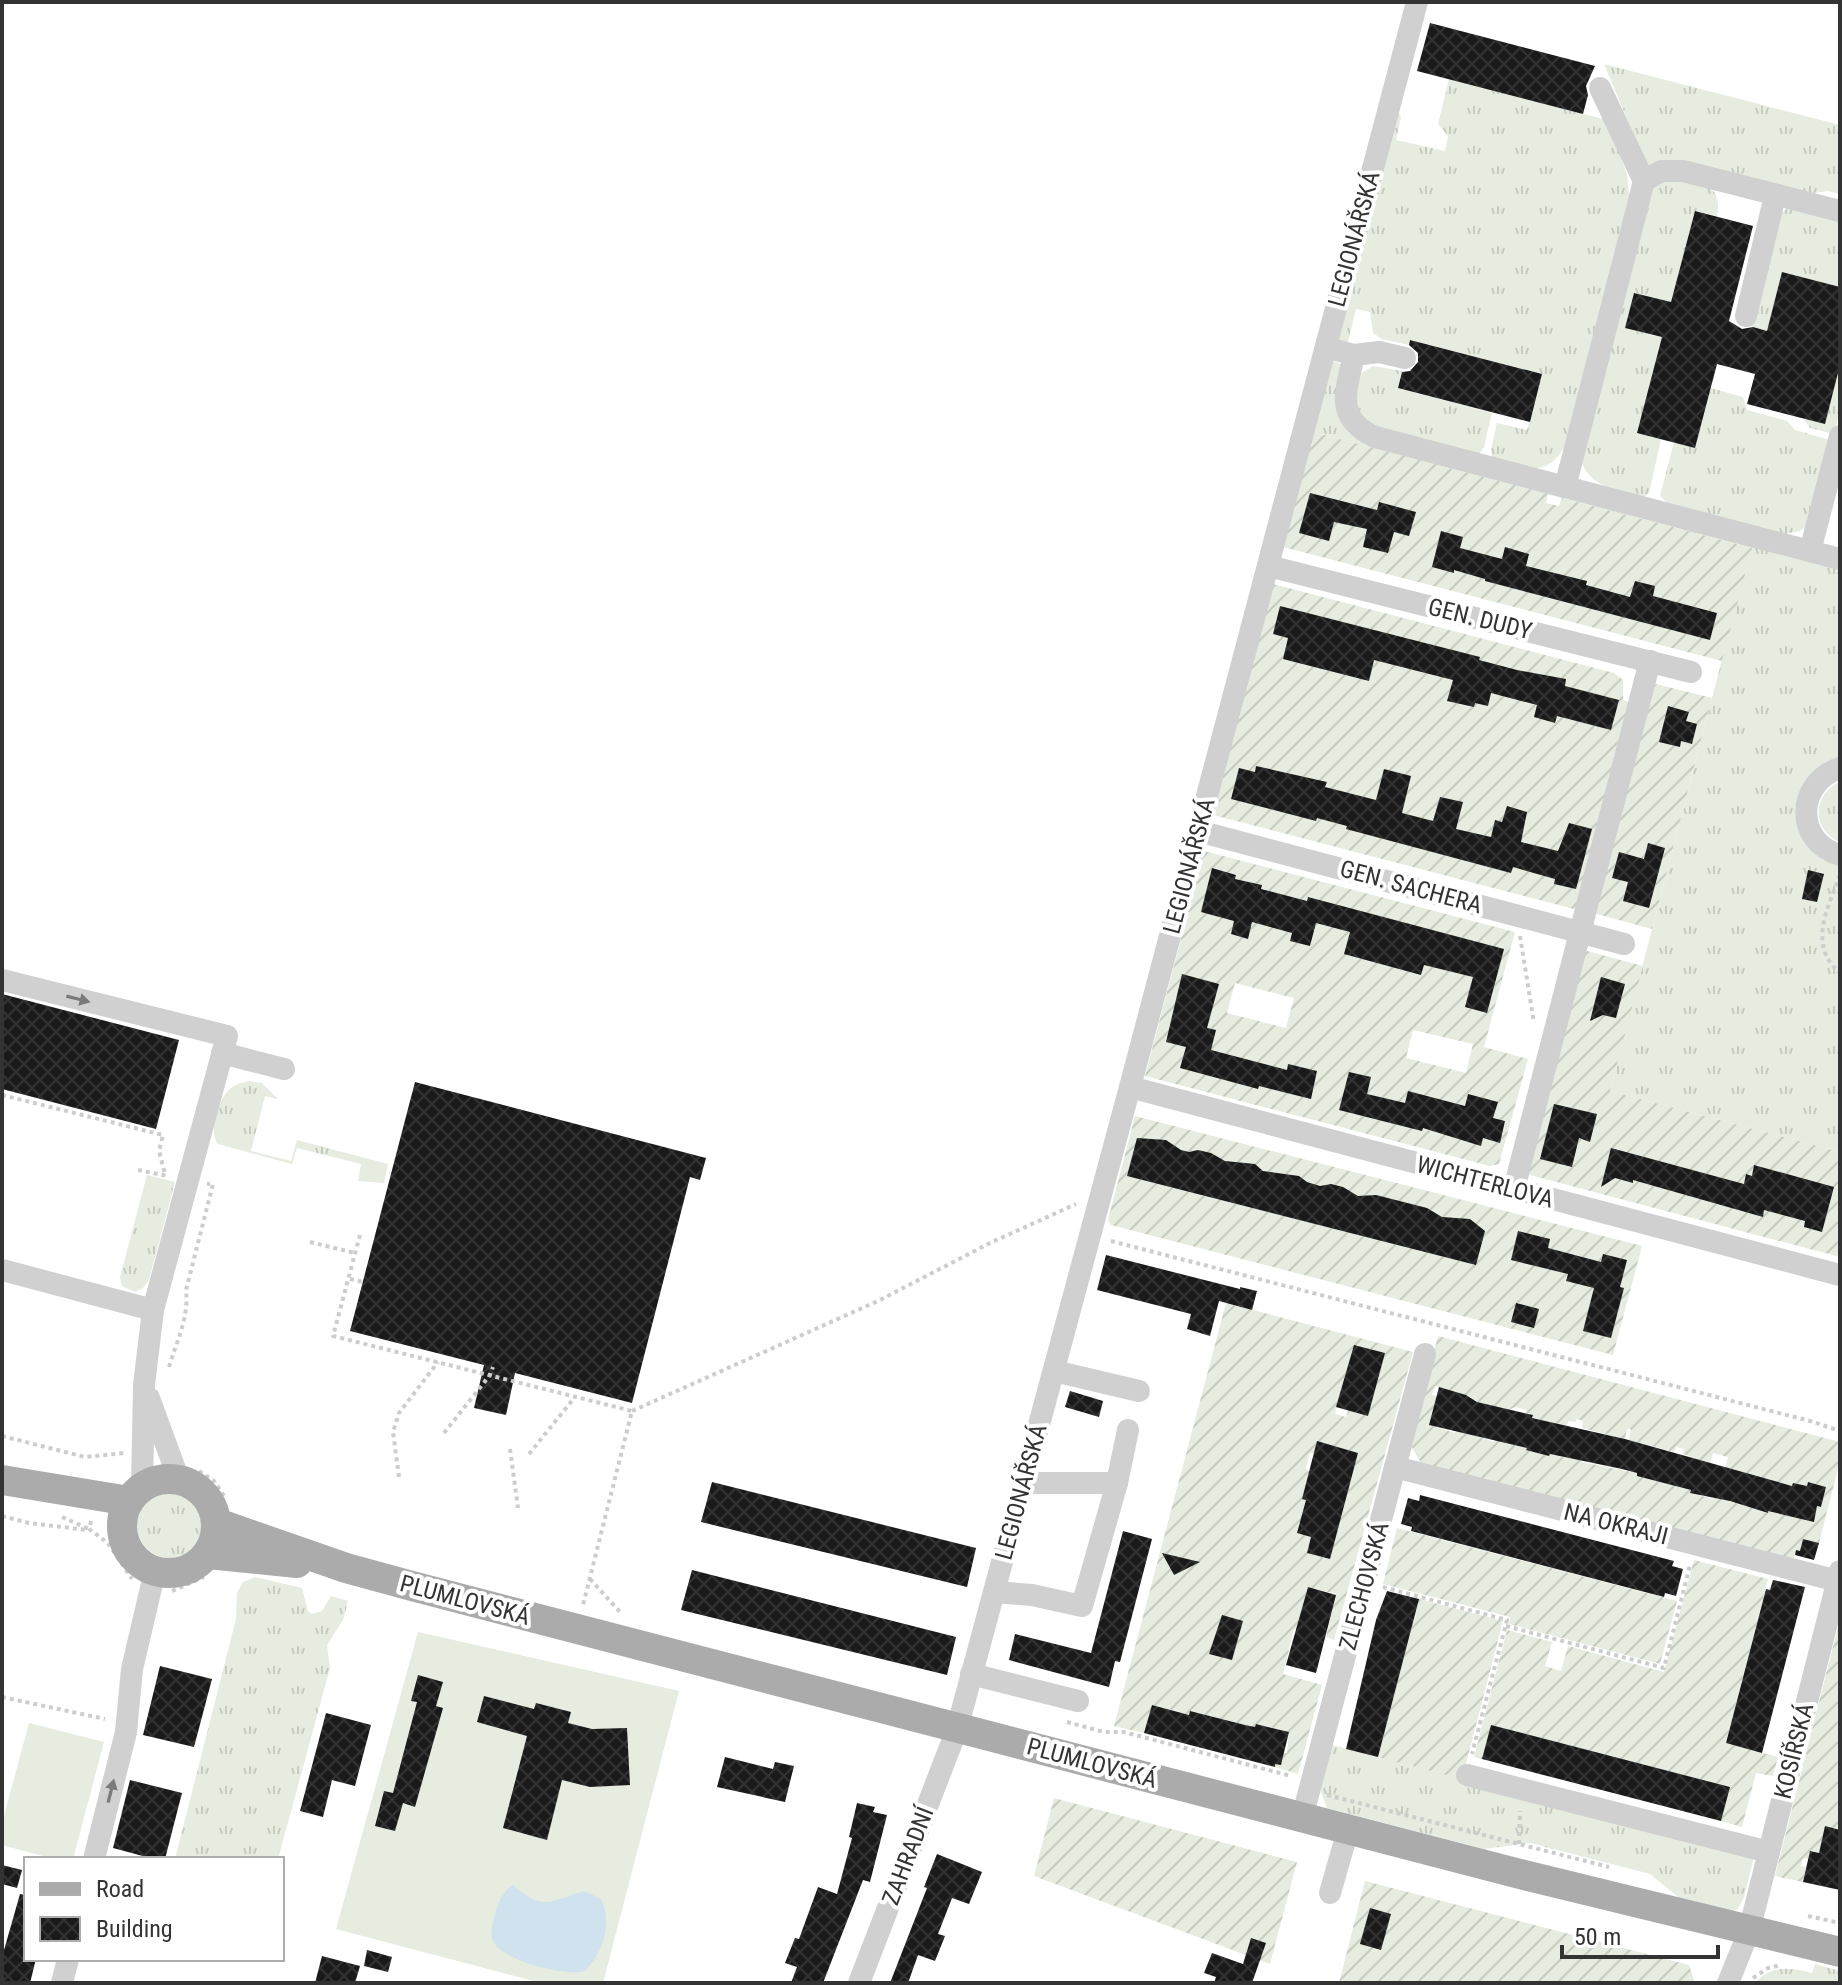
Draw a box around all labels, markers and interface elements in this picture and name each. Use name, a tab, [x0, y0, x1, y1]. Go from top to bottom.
street label: LEGIONÁŘSKÁ	[1322, 168, 1386, 310]
street label: GEN. DUDY	[1425, 593, 1535, 645]
street label: LEGIONÁŘSKÁ	[1157, 795, 1221, 937]
street label: GEN. SACHERA	[1337, 855, 1485, 919]
one-way arrow	[65, 993, 90, 1005]
street label: WICHTERLOVA	[1413, 1150, 1557, 1214]
street label: LEGIONÁŘSKÁ	[989, 1421, 1053, 1563]
street label: NA OKRAJI	[1561, 1498, 1671, 1550]
street label: ZLECHOVSKÁ	[1333, 1519, 1395, 1653]
street label: PLUMLOVSKÁ	[397, 1569, 533, 1631]
street label: KOSÍŘSKÁ	[1769, 1700, 1819, 1802]
street label: PLUMLOVSKÁ	[1024, 1732, 1160, 1794]
one-way arrow	[105, 1779, 117, 1804]
street label: ZAHRADNÍ	[877, 1802, 940, 1909]
legend	[24, 1857, 284, 1961]
text: Road	[96, 1875, 144, 1903]
scale bar	[1562, 1909, 1718, 1959]
text: Building	[96, 1915, 173, 1943]
text: 50 m	[1574, 1923, 1621, 1951]

